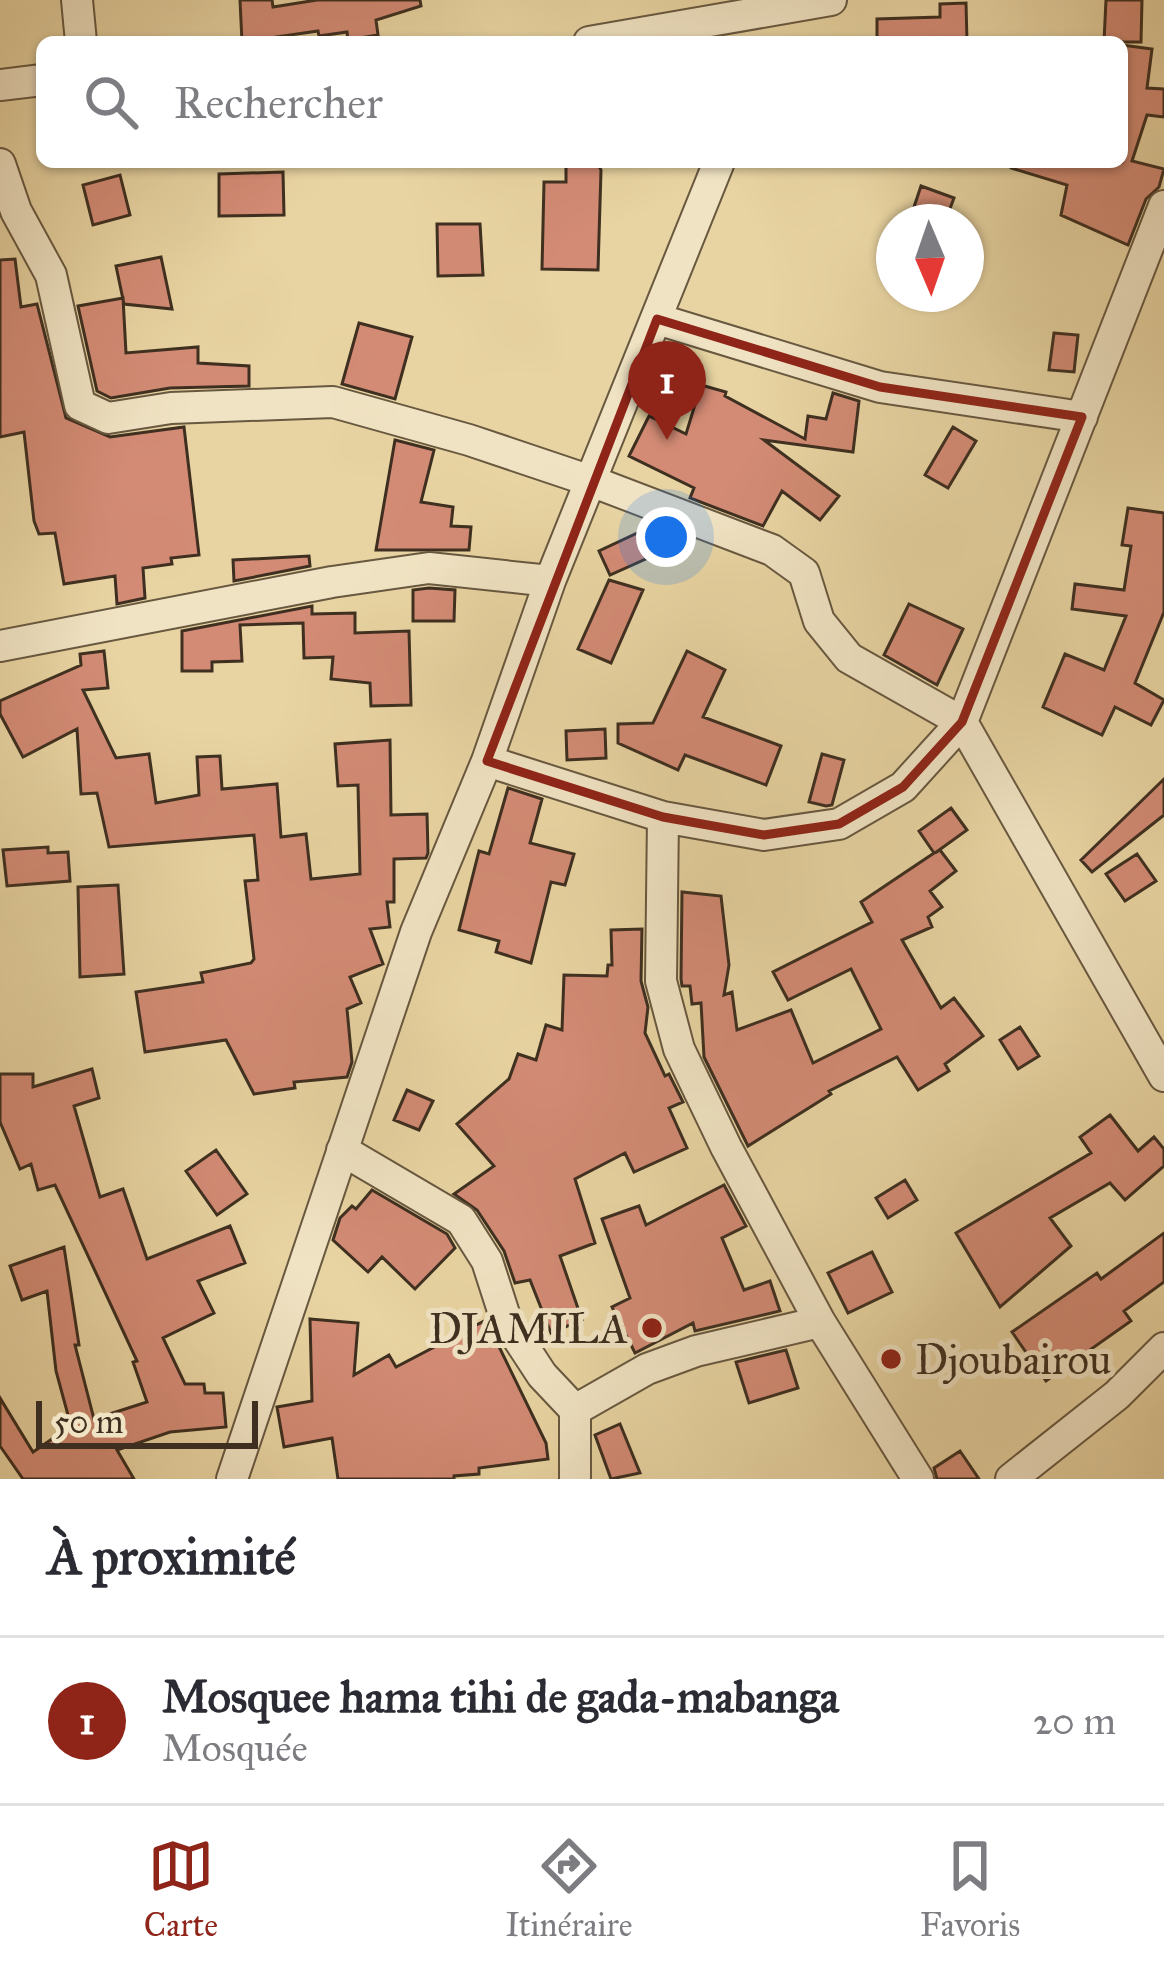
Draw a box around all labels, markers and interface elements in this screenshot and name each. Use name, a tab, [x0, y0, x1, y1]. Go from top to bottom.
search box	[36, 36, 1128, 168]
icon: search	[78, 69, 144, 135]
text: Rechercher	[174, 75, 383, 130]
north arrow	[876, 204, 984, 312]
pin: 1	[628, 341, 706, 440]
your location	[636, 507, 696, 567]
place label: DJAMILA	[429, 1303, 628, 1355]
marker: DJAMILA	[639, 1315, 665, 1341]
place label: Djoubairou	[915, 1334, 1111, 1386]
marker: Djoubairou	[878, 1346, 904, 1372]
scale bar	[36, 1395, 258, 1448]
text: 50 m	[54, 1402, 123, 1442]
text: À proximité	[48, 1526, 296, 1588]
text: Mosquee hama tihi de gada-mabanga	[162, 1669, 839, 1724]
text: 1	[79, 1697, 95, 1745]
text: 20 m	[1033, 1697, 1116, 1745]
text: Mosquée	[162, 1724, 308, 1772]
tab: Carte	[144, 1833, 218, 1945]
tab: Itinéraire	[505, 1833, 633, 1945]
tab: Favoris	[920, 1833, 1020, 1945]

